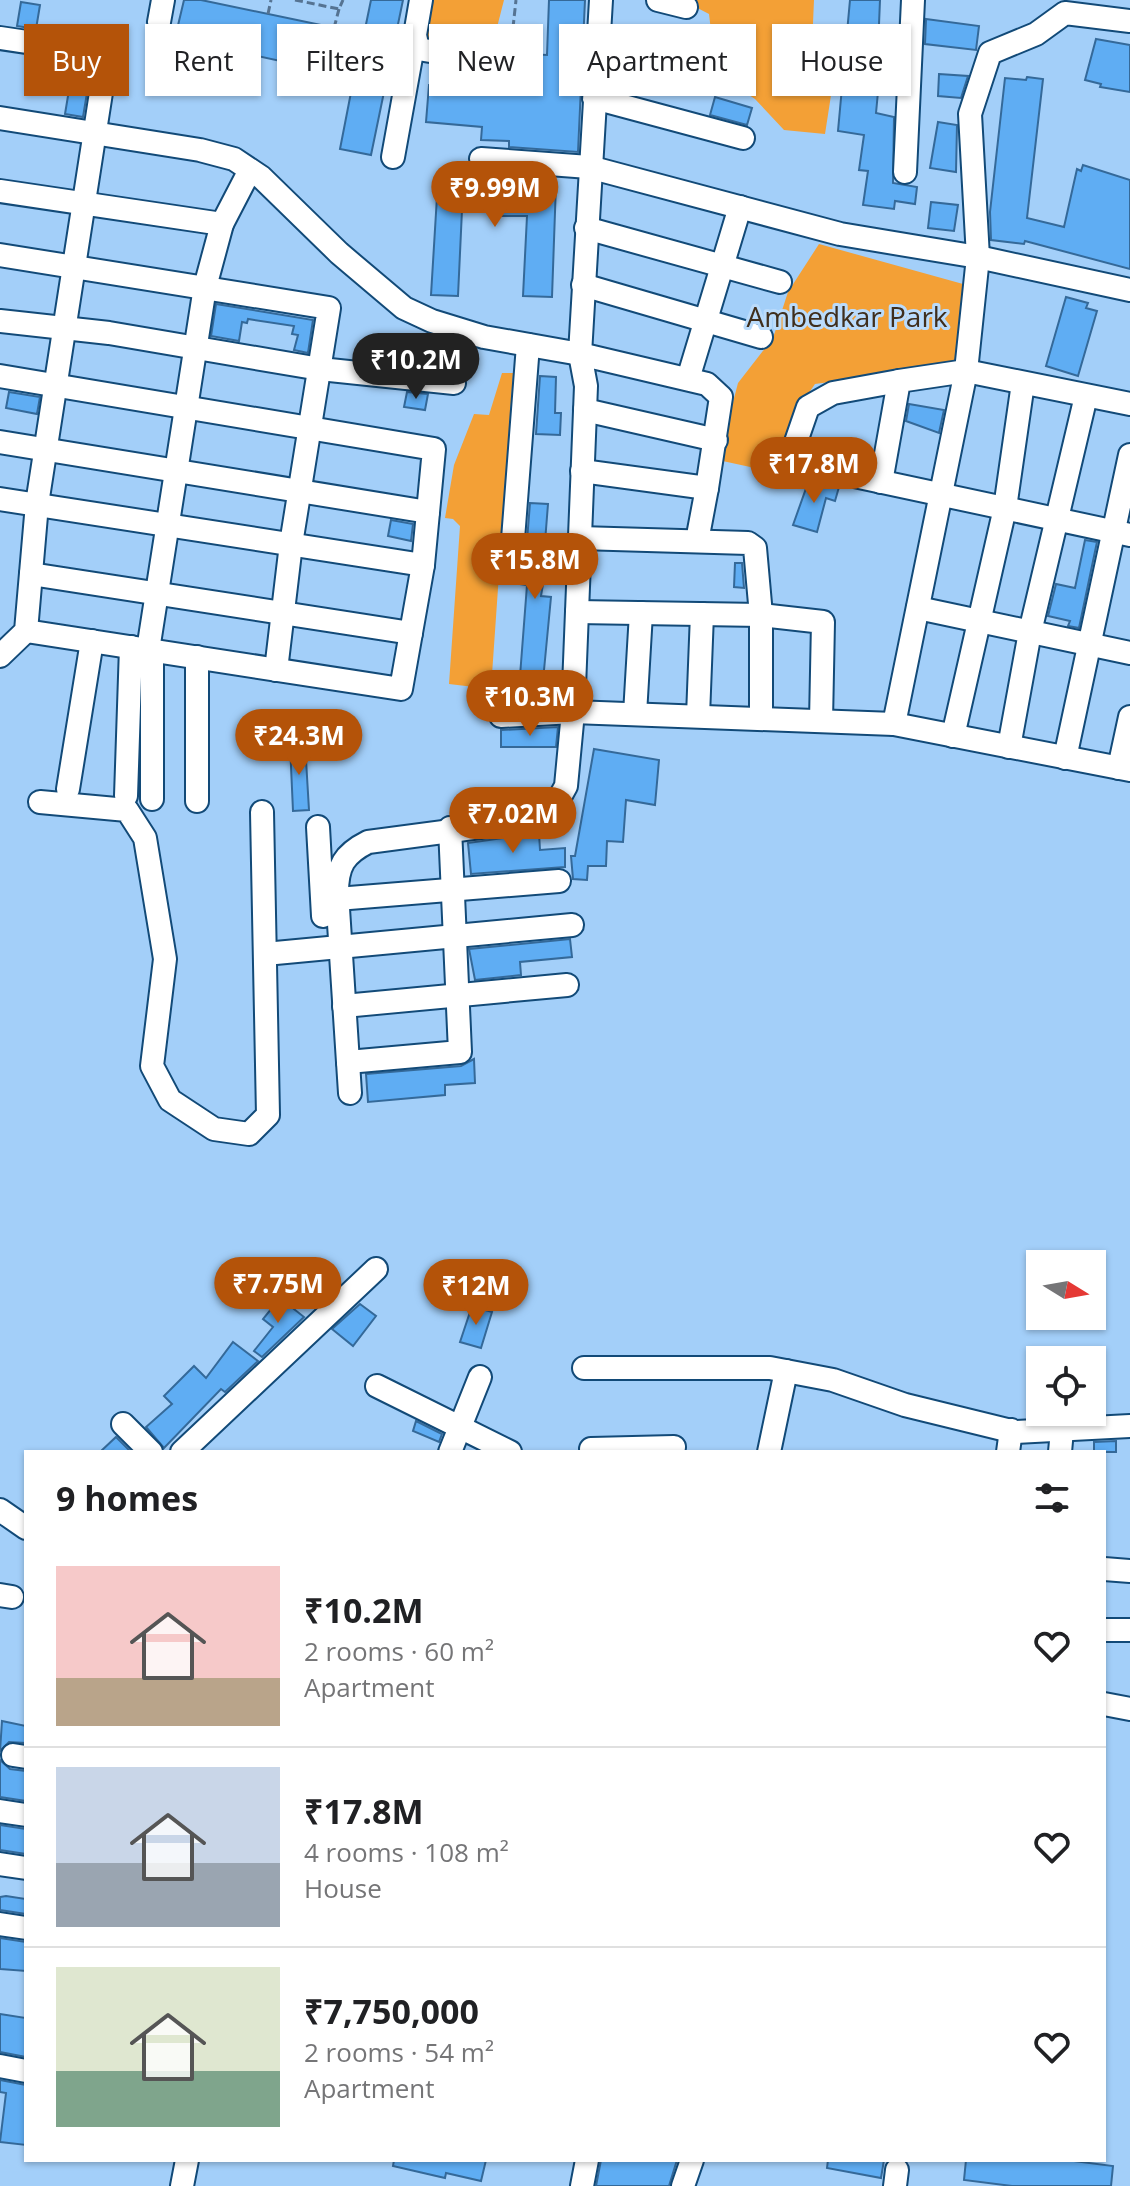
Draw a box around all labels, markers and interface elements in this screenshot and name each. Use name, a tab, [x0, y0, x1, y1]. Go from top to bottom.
chip: Buy	[24, 24, 129, 96]
chip: Rent	[145, 24, 261, 96]
chip: Filters	[277, 24, 413, 96]
chip: New	[429, 24, 543, 96]
chip: Apartment	[559, 24, 756, 96]
chip: House	[772, 24, 911, 96]
pin: ₹9.99M	[430, 161, 560, 229]
text: ₹9.99M	[449, 169, 541, 205]
park label: Ambedkar Park	[746, 297, 948, 335]
pin: ₹10.2M	[351, 333, 481, 401]
text: ₹10.2M	[370, 341, 462, 377]
pin: ₹17.8M	[749, 437, 879, 505]
text: ₹17.8M	[768, 445, 860, 481]
pin: ₹15.8M	[470, 533, 600, 601]
text: ₹15.8M	[489, 541, 581, 577]
pin: ₹10.3M	[465, 670, 595, 738]
text: ₹10.3M	[484, 678, 576, 714]
pin: ₹24.3M	[234, 709, 364, 777]
text: ₹24.3M	[253, 717, 345, 753]
pin: ₹7.02M	[448, 787, 578, 855]
text: ₹7.02M	[467, 795, 559, 831]
north arrow	[1026, 1250, 1106, 1330]
map controls	[1026, 1250, 1106, 1426]
pin: ₹7.75M	[213, 1257, 343, 1325]
pin: ₹12M	[429, 1259, 523, 1327]
text: ₹7.75M	[232, 1265, 324, 1301]
text: ₹12M	[441, 1267, 511, 1303]
button: locate	[1026, 1346, 1106, 1426]
text: 9 homes	[56, 1475, 198, 1521]
icon: filters	[1030, 1476, 1074, 1520]
text: ₹10.2M	[304, 1587, 424, 1633]
icon: home	[120, 1598, 216, 1694]
icon: heart	[1030, 1624, 1074, 1668]
text: 2 rooms · 60 m²	[304, 1633, 494, 1669]
text: Apartment	[304, 1669, 435, 1705]
text: ₹17.8M	[304, 1788, 424, 1834]
icon: home	[120, 1799, 216, 1895]
icon: heart	[1030, 1825, 1074, 1869]
text: 4 rooms · 108 m²	[304, 1834, 509, 1870]
text: House	[304, 1870, 382, 1906]
text: ₹7,750,000	[304, 1988, 479, 2034]
icon: home	[120, 1999, 216, 2095]
icon: heart	[1030, 2025, 1074, 2069]
text: 2 rooms · 54 m²	[304, 2034, 494, 2070]
text: Apartment	[304, 2070, 435, 2106]

